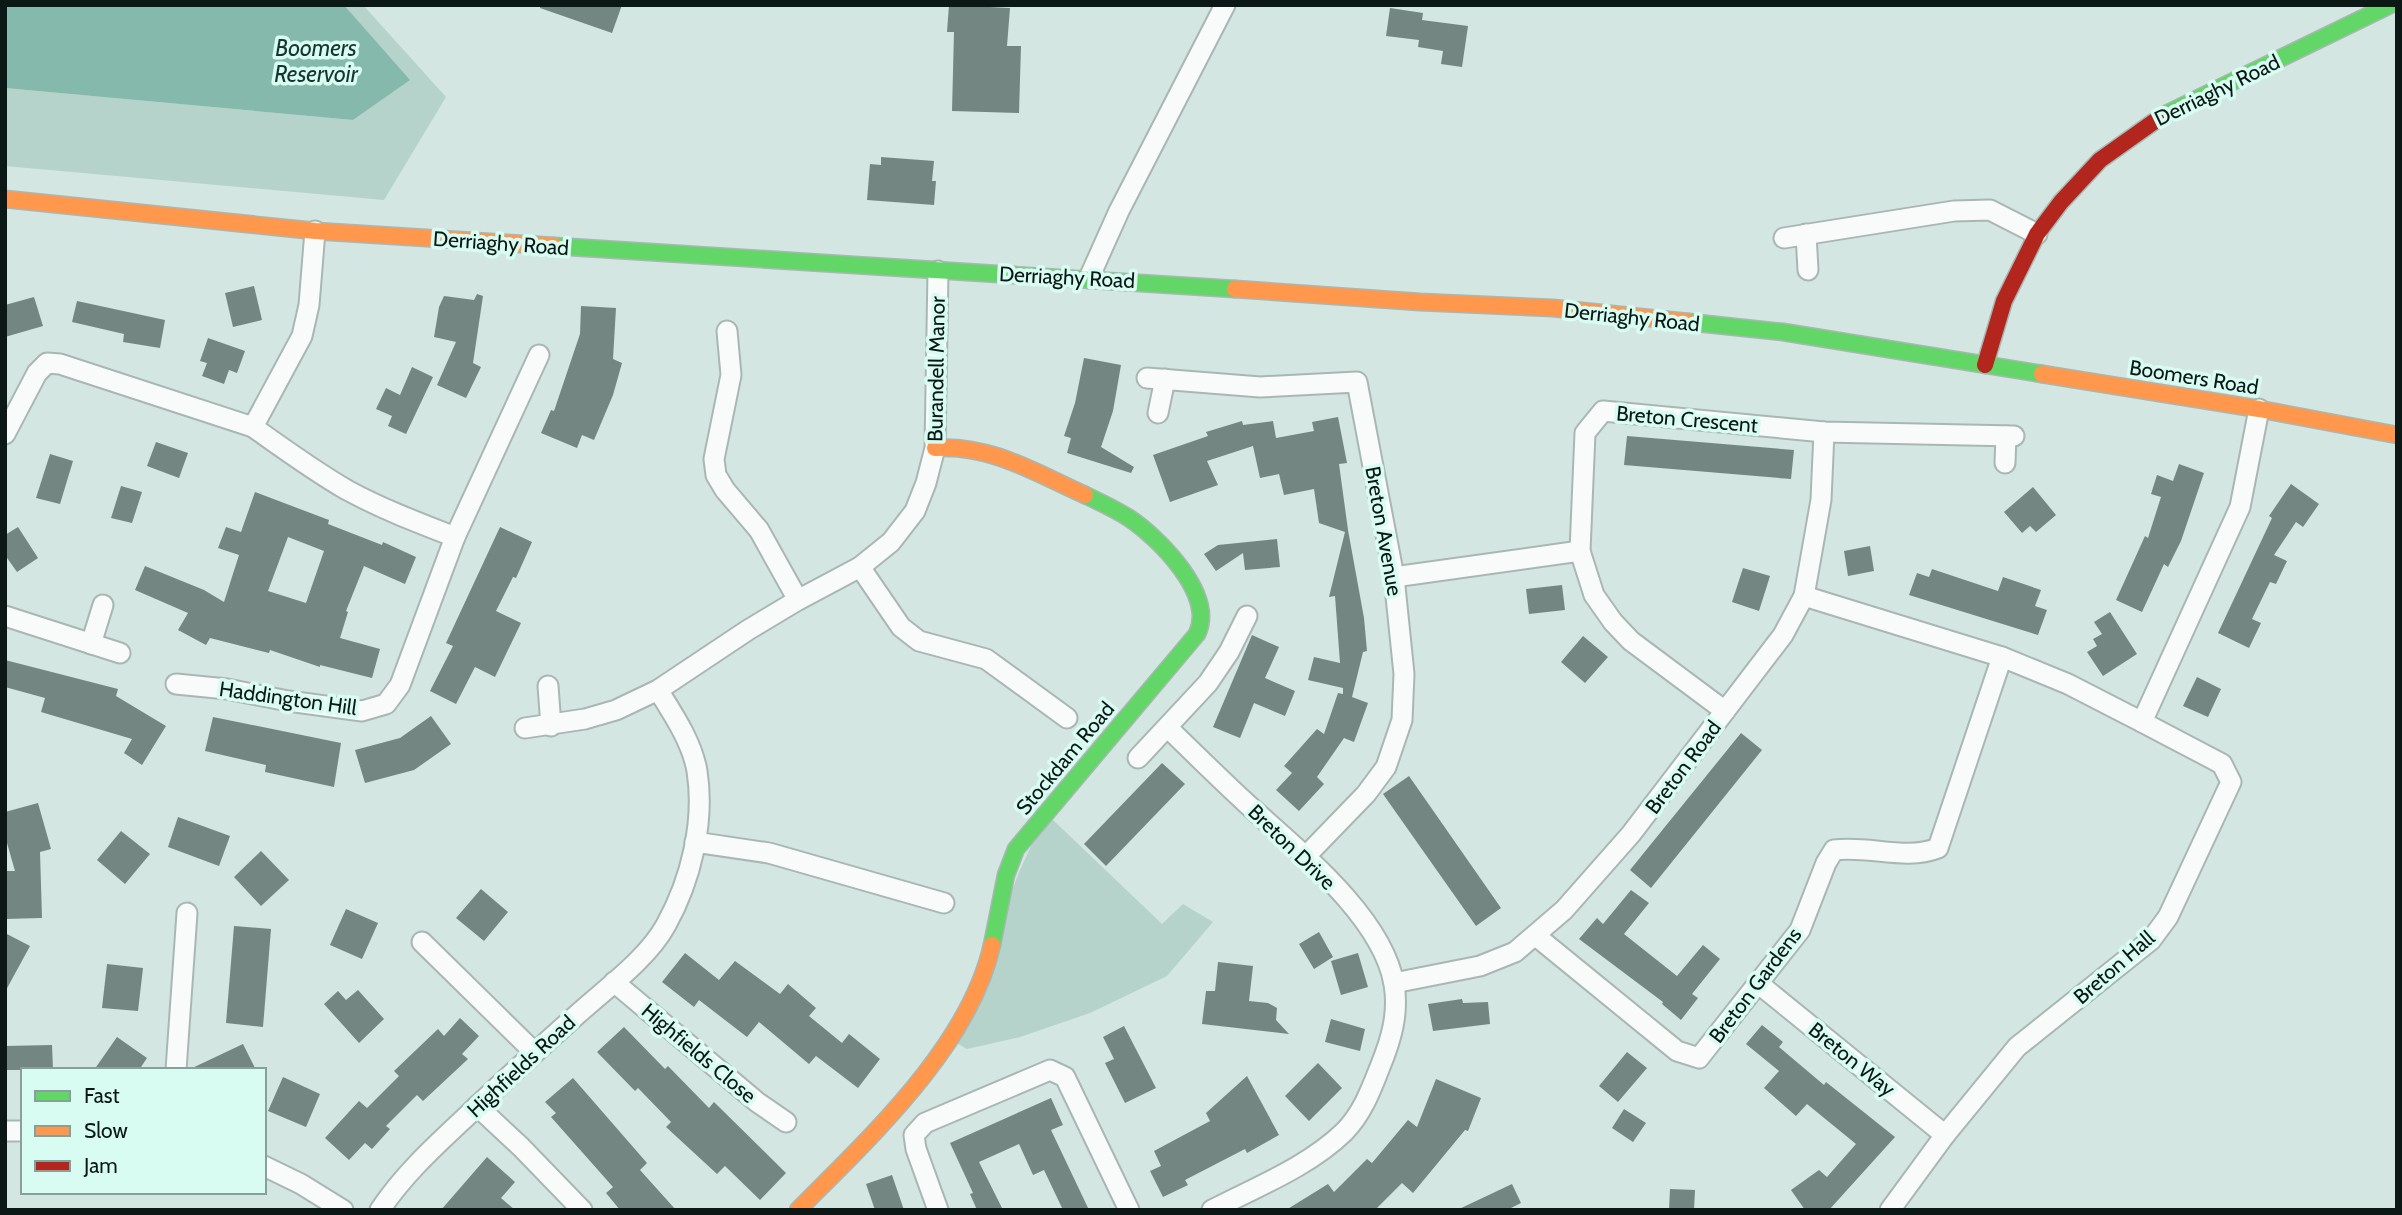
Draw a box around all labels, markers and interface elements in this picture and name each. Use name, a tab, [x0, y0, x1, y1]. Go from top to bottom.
water label: Boomers Reservoir	[274, 34, 359, 88]
street label: Derriaghy Road	[2150, 49, 2284, 131]
street label: Derriaghy Road	[432, 226, 570, 260]
street label: Derriaghy Road	[998, 261, 1136, 293]
street label: Burandell Manor	[922, 296, 950, 442]
street label: Derriaghy Road	[1563, 297, 1701, 337]
street label: Boomers Road	[2128, 354, 2260, 400]
street label: Breton Crescent	[1615, 400, 1759, 438]
street label: Breton Avenue	[1360, 464, 1408, 598]
street label: Haddington Hill	[218, 676, 358, 720]
street label: Stockdam Road	[1011, 697, 1119, 819]
street label: Breton Road	[1640, 716, 1726, 818]
street label: Breton Drive	[1243, 799, 1341, 895]
street label: Breton Gardens	[1704, 922, 1807, 1048]
street label: Breton Hall	[2068, 925, 2160, 1009]
street label: Highfields Close	[637, 998, 761, 1108]
street label: Highfields Road	[462, 1010, 580, 1122]
street label: Breton Way	[1804, 1017, 1901, 1102]
legend	[21, 1068, 266, 1194]
text: Fast	[84, 1083, 120, 1108]
text: Slow	[84, 1118, 128, 1143]
text: Jam	[83, 1153, 118, 1178]

